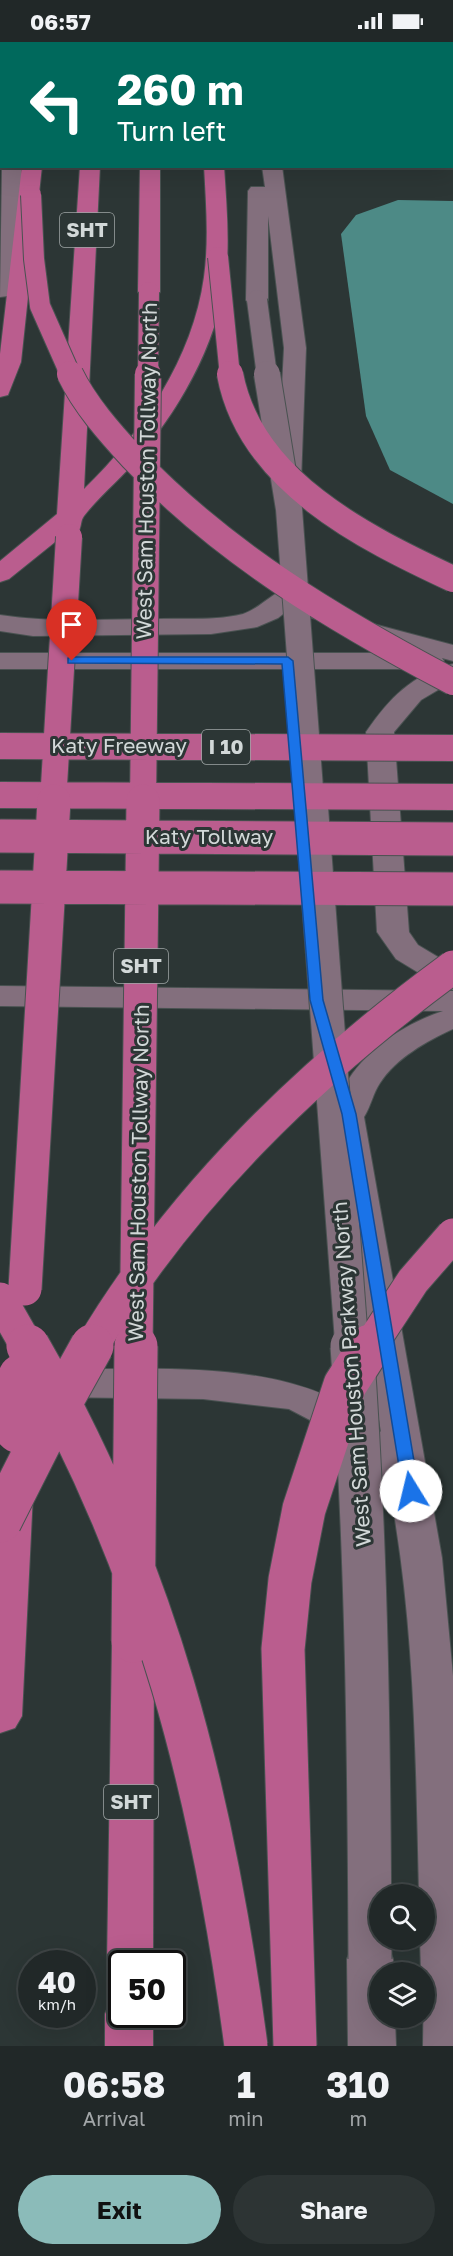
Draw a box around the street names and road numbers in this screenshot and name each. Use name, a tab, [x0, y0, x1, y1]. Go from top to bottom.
road number: SHT	[60, 213, 114, 247]
street label: West Sam Houston Tollway North	[130, 302, 162, 640]
road number: I 10	[202, 730, 250, 764]
street label: Katy Freeway	[51, 732, 187, 758]
street label: Katy Tollway	[145, 823, 273, 849]
road number: SHT	[114, 949, 168, 983]
street label: West Sam Houston Tollway North	[122, 1004, 154, 1342]
street label: West Sam Houston Parkway North	[326, 1200, 376, 1548]
road number: SHT	[104, 1785, 158, 1819]

